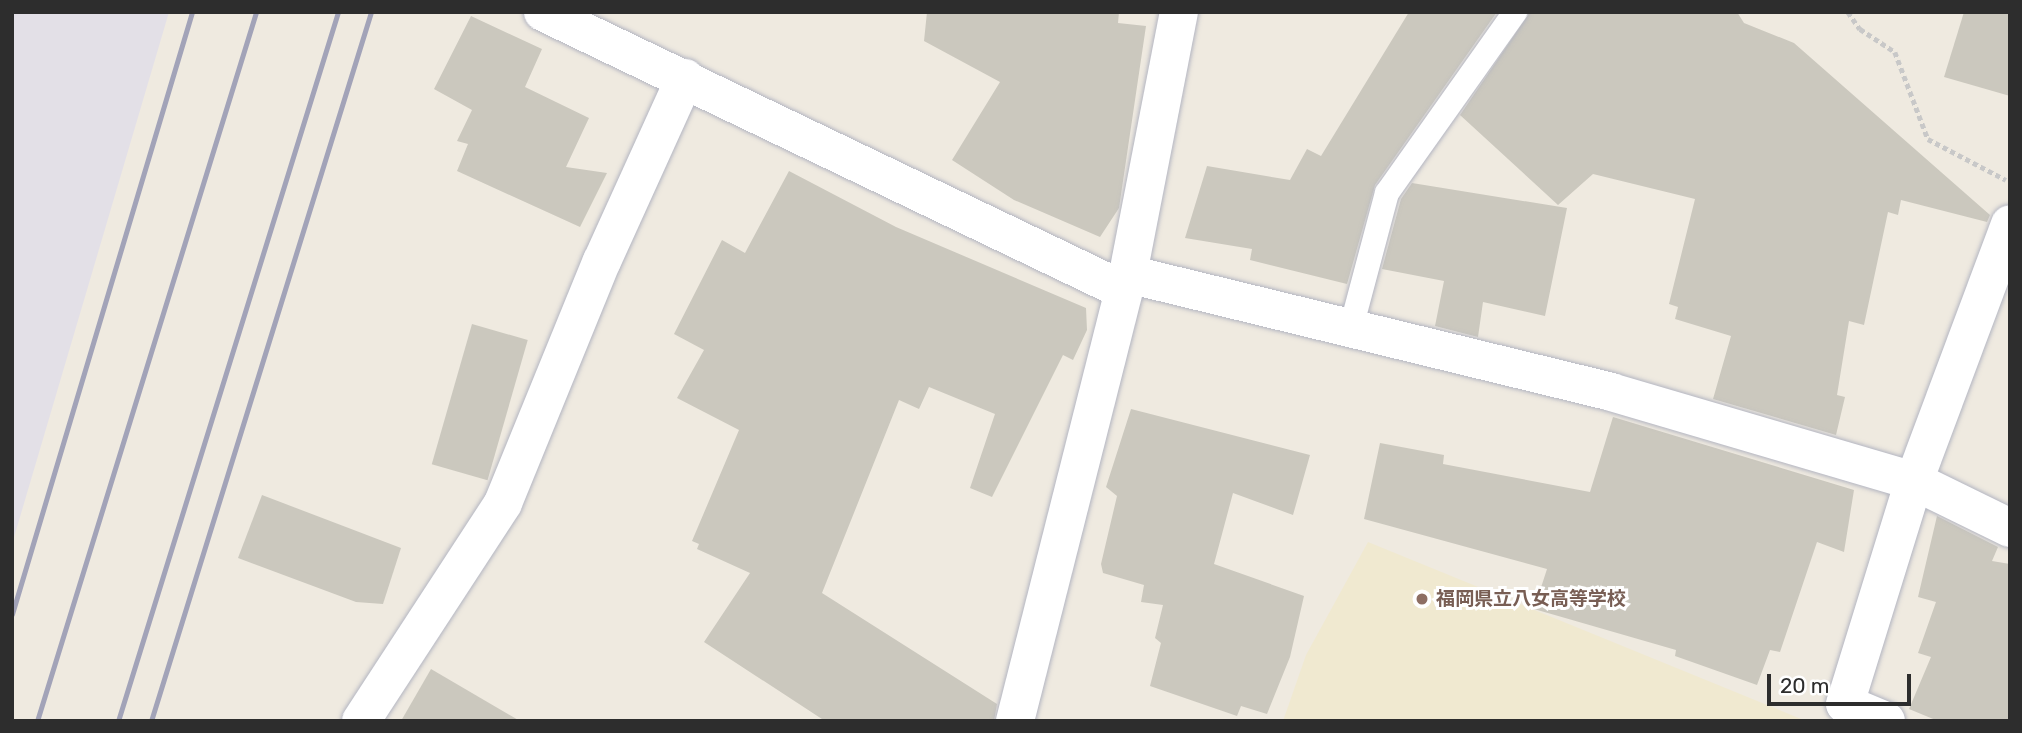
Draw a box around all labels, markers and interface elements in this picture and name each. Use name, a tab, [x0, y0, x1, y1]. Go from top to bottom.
place label: 福岡県立八女高等学校	[1436, 588, 1626, 610]
marker: 福岡県立八女高等学校	[1414, 591, 1430, 607]
scale bar	[1770, 660, 1913, 704]
text: 20 m	[1780, 673, 1829, 698]

